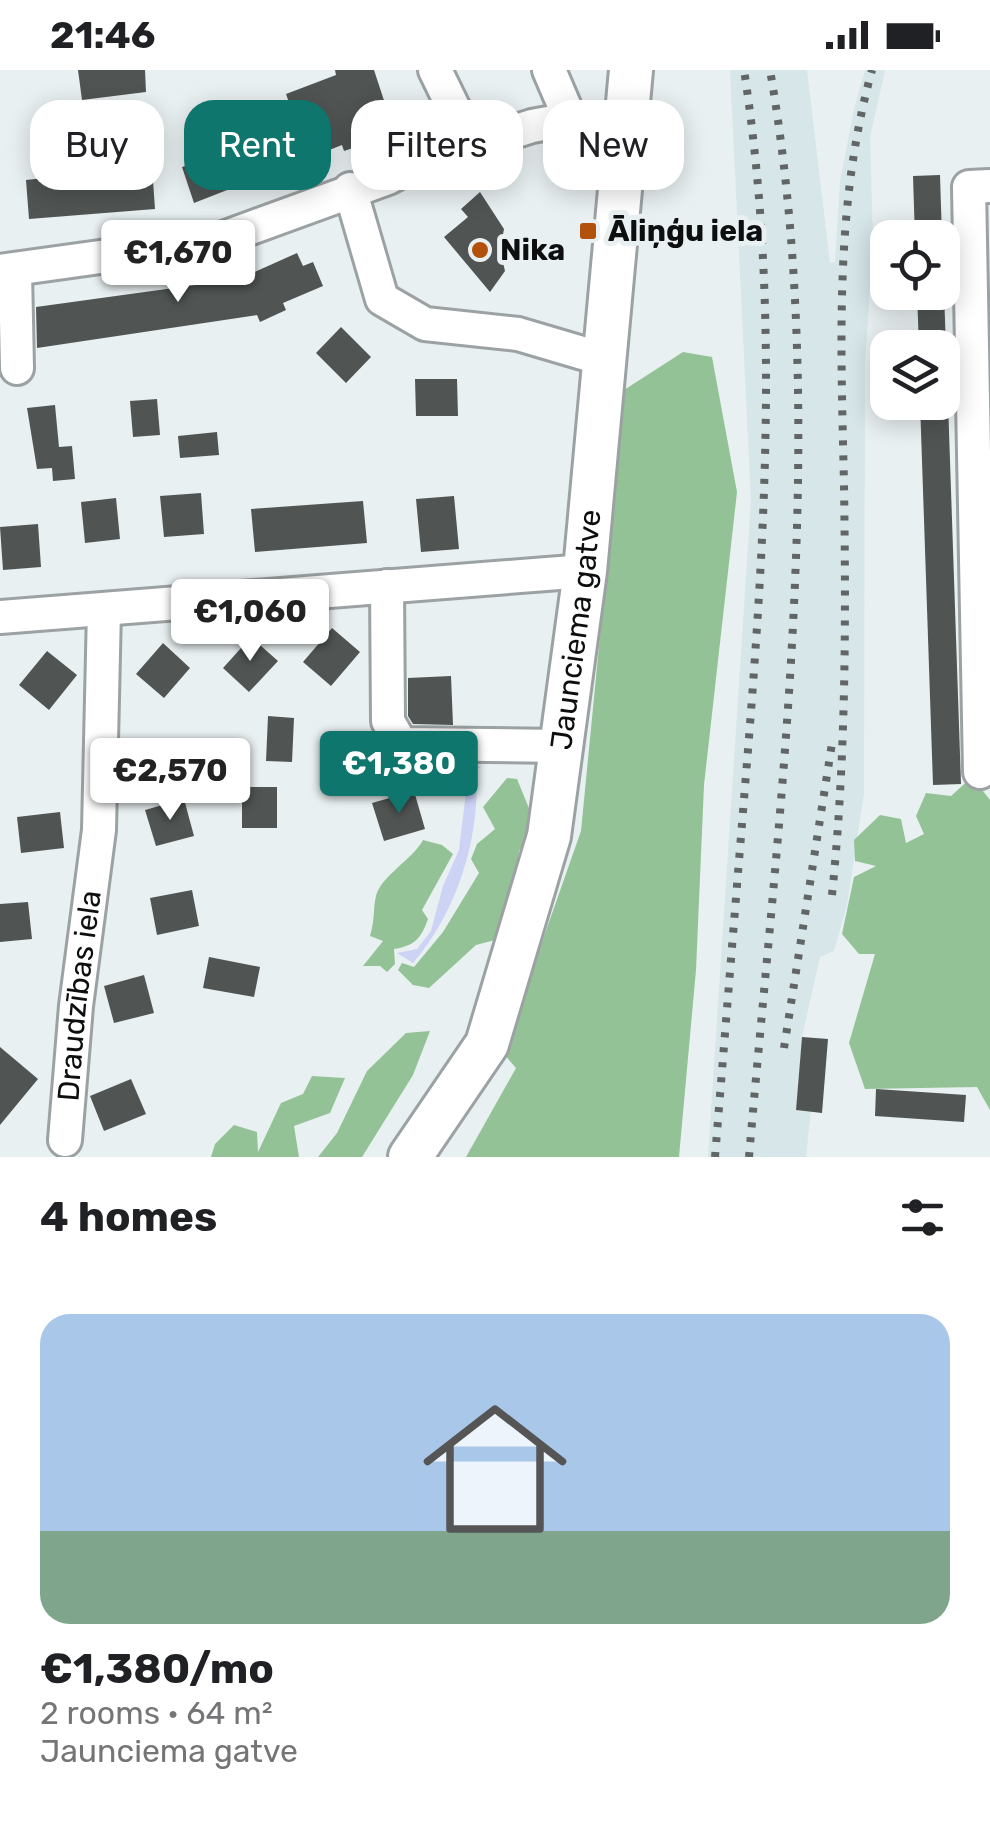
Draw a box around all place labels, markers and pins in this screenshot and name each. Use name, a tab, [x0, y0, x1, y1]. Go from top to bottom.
place label: Āliņģu iela	[608, 213, 763, 249]
pin: €1,670	[97, 220, 259, 305]
marker: Āliņģu iela	[577, 220, 599, 242]
place label: Nika	[500, 232, 565, 268]
marker: Nika	[469, 239, 491, 261]
pin: €1,060	[169, 579, 331, 664]
pin: €1,380	[318, 731, 480, 816]
pin: €2,570	[89, 738, 251, 823]

